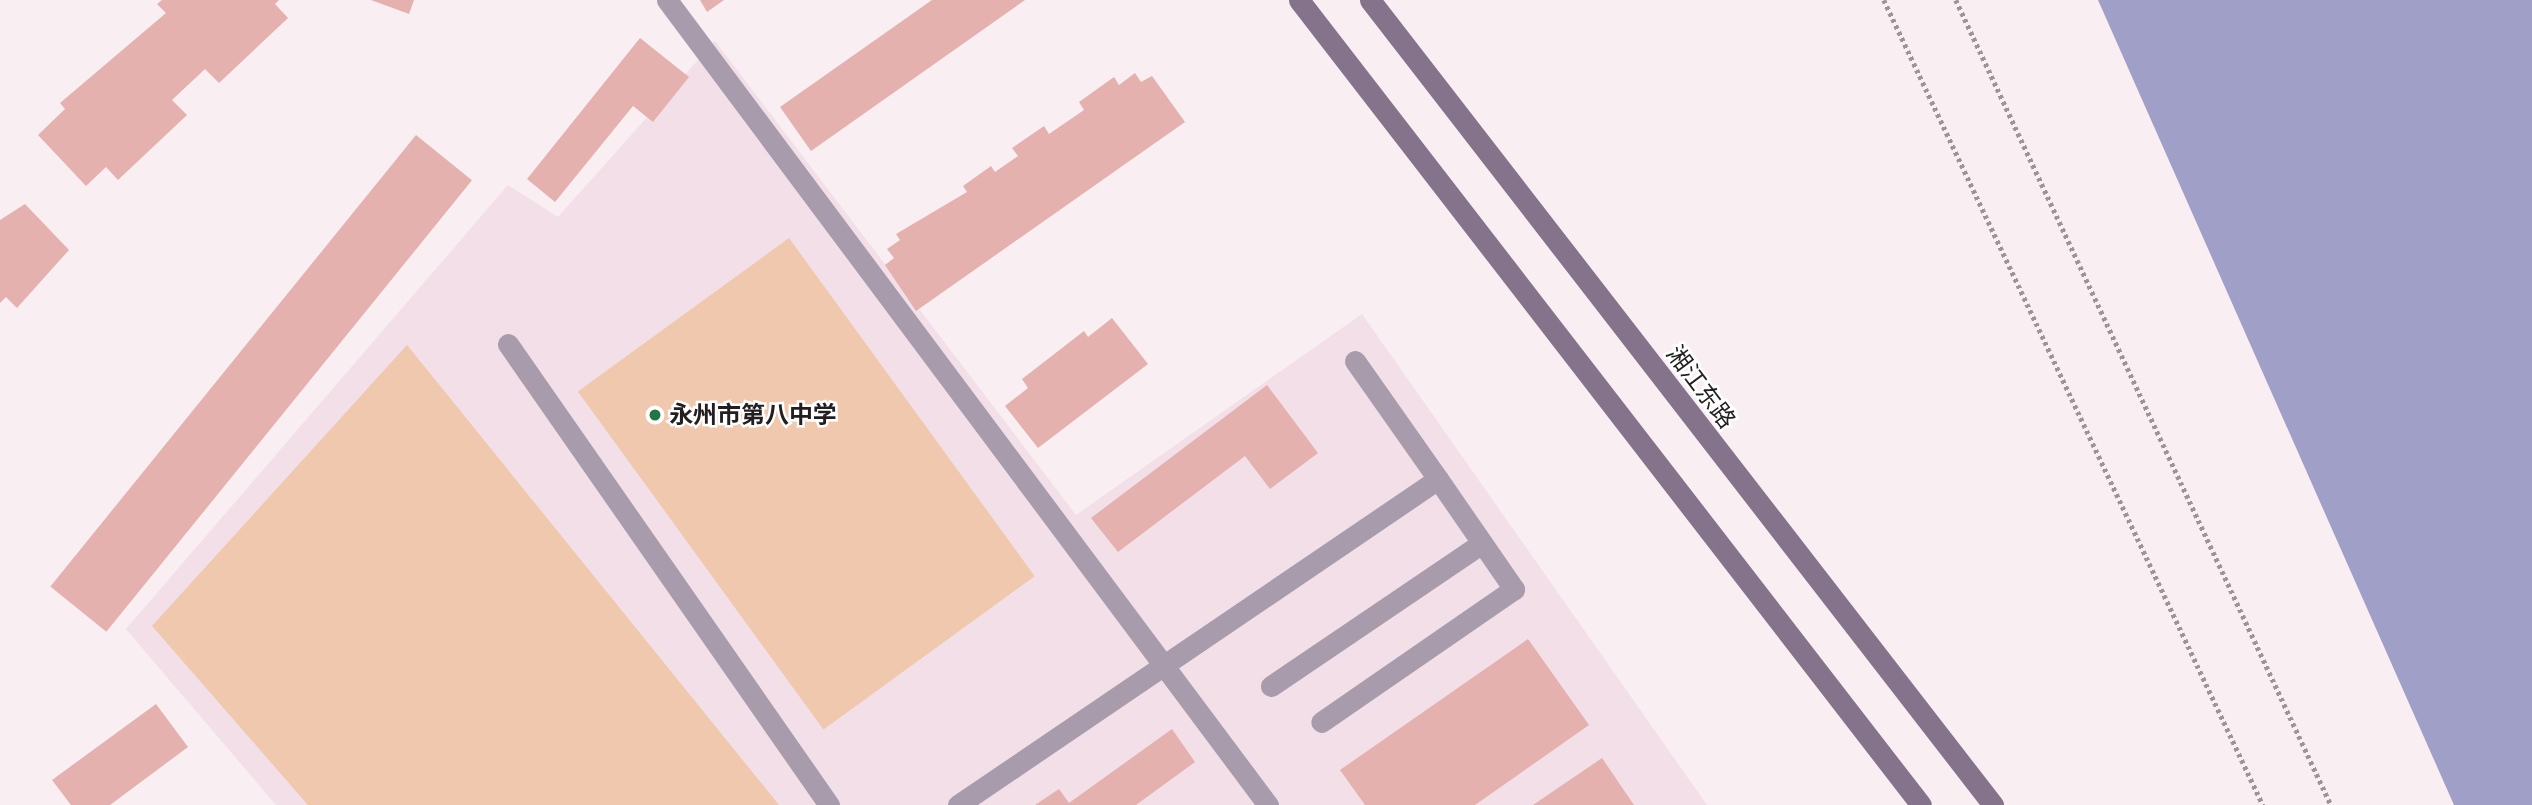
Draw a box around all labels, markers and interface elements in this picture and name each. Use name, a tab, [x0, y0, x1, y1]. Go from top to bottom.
street label: 湘江东路	[1661, 340, 1741, 434]
place label: 永州市第八中学	[669, 401, 837, 429]
marker: 永州市第八中学	[647, 407, 663, 423]

